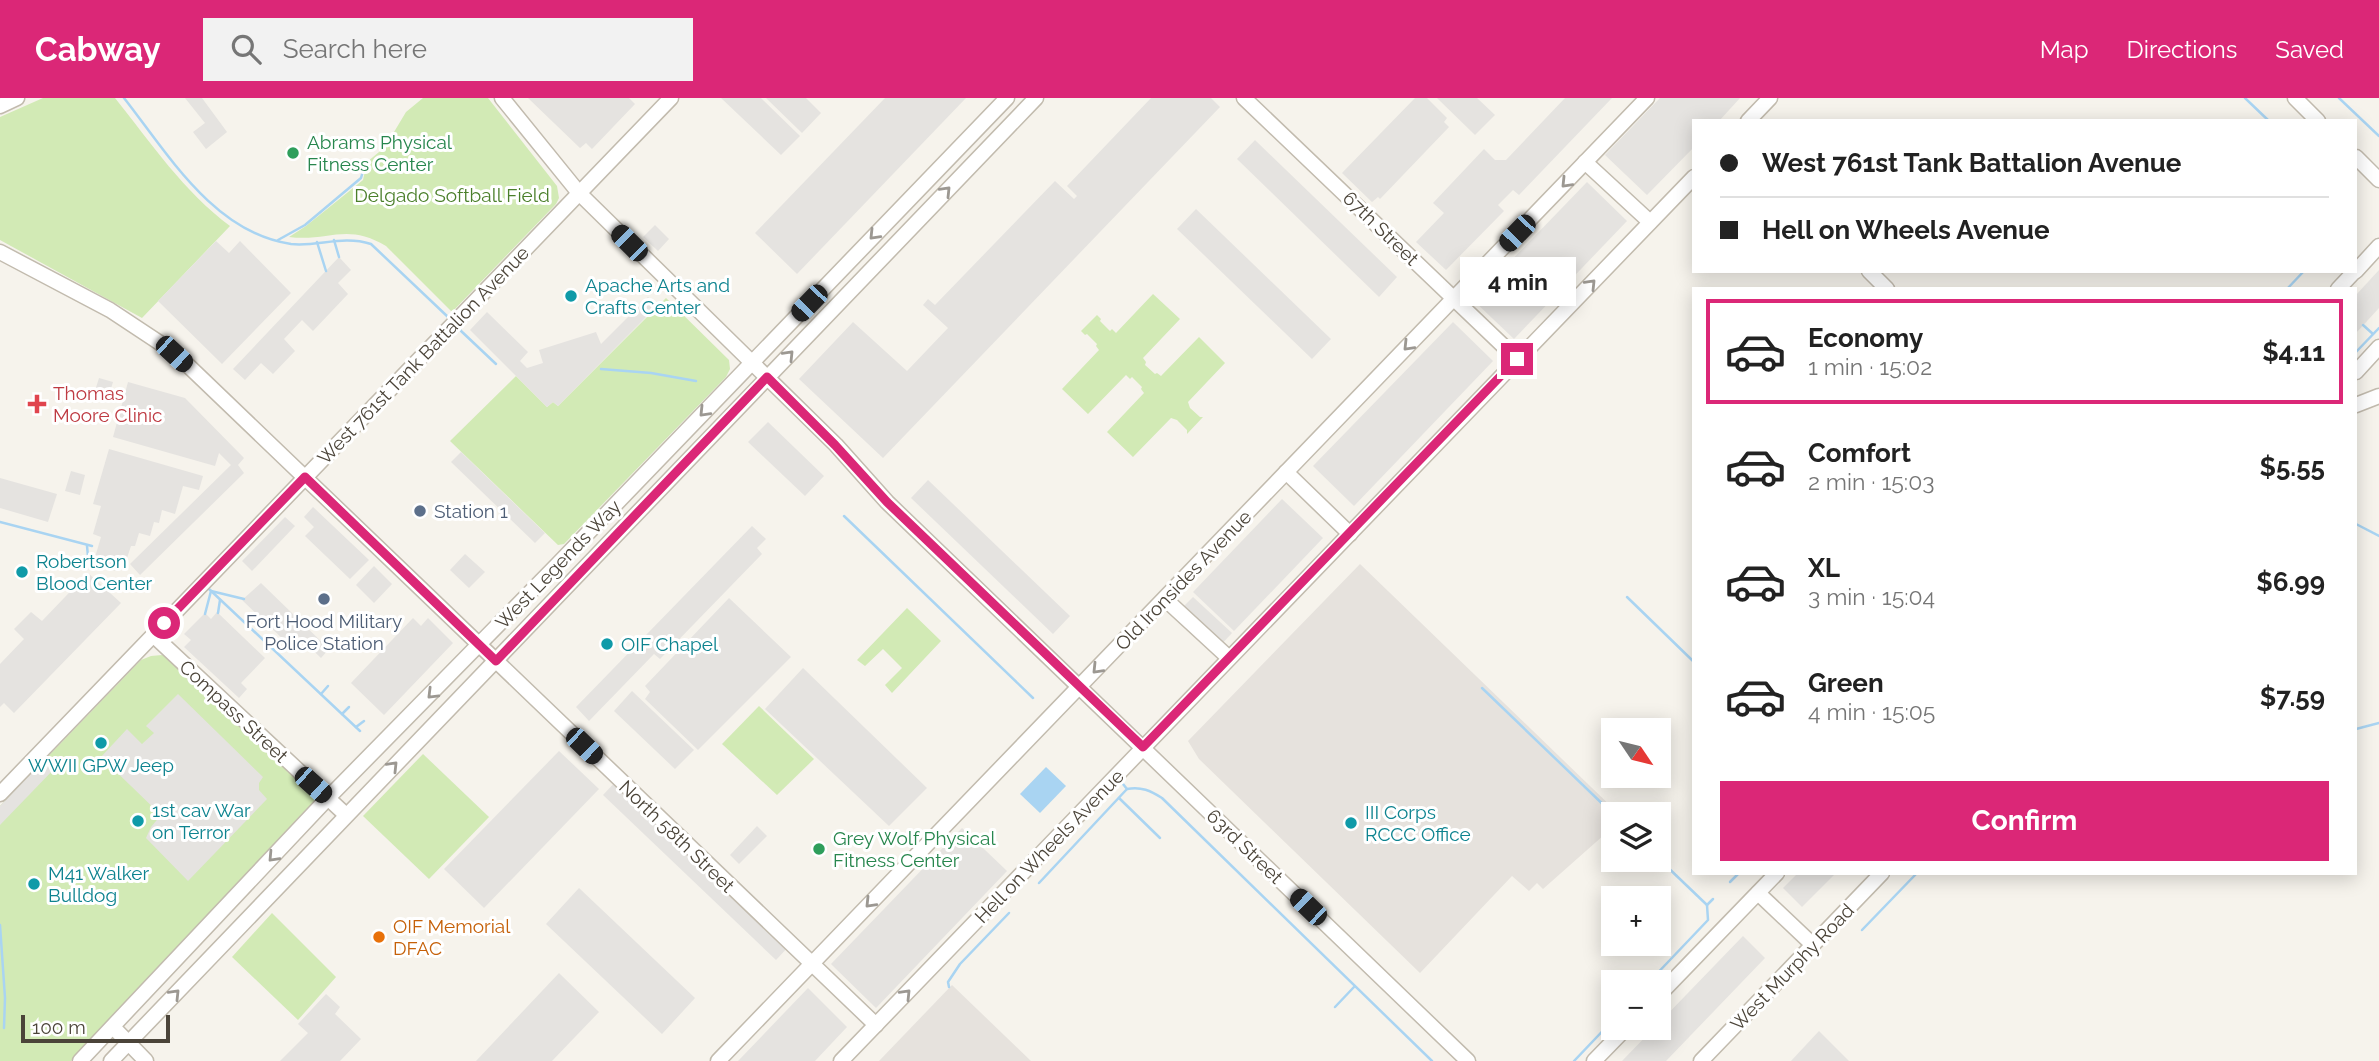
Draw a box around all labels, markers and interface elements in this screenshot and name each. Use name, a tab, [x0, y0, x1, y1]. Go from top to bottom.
search box	[203, 18, 693, 81]
text: Cabway	[35, 30, 161, 69]
icon: search	[227, 30, 265, 68]
text: Search here	[283, 34, 427, 64]
text: Map	[2040, 35, 2089, 64]
text: Directions	[2127, 35, 2237, 64]
text: Saved	[2275, 35, 2344, 64]
place label: Abrams Physical Fitness Center	[307, 131, 453, 175]
marker: Abrams Physical Fitness Center	[285, 145, 301, 161]
text: West 761st Tank Battalion Avenue	[1762, 148, 2181, 178]
one-way arrow	[1561, 174, 1574, 187]
park label: Delgado Softball Field	[354, 184, 550, 206]
one-way arrow	[938, 186, 951, 199]
street label: 67th Street	[1339, 187, 1424, 270]
car	[1495, 211, 1540, 255]
text: Hell on Wheels Avenue	[1762, 215, 2050, 245]
car	[607, 221, 652, 265]
one-way arrow	[870, 227, 883, 240]
street label: West 761st Tank Battalion Avenue	[313, 241, 533, 469]
callout: 4 min	[1459, 258, 1575, 306]
text: 4 min	[1488, 268, 1548, 295]
place label: Apache Arts and Crafts Center	[585, 274, 730, 318]
one-way arrow	[1582, 279, 1595, 292]
car	[787, 281, 832, 325]
marker: Apache Arts and Crafts Center	[563, 288, 579, 304]
icon: car	[1724, 320, 1787, 383]
text: Economy	[1808, 323, 1923, 353]
car	[152, 332, 197, 376]
text: $4.11	[2262, 337, 2325, 367]
one-way arrow	[1403, 338, 1416, 351]
route end	[1501, 343, 1533, 375]
one-way arrow	[780, 350, 793, 363]
text: 1 min · 15:02	[1808, 353, 1932, 380]
place label: Thomas Moore Clinic	[53, 382, 162, 426]
marker: Thomas Moore Clinic	[27, 394, 47, 414]
one-way arrow	[700, 404, 712, 417]
icon: car	[1724, 435, 1787, 498]
text: Comfort	[1808, 438, 1911, 468]
text: $5.55	[2259, 452, 2325, 482]
text: 2 min · 15:03	[1808, 468, 1935, 495]
street label: West Legends Way	[491, 495, 625, 633]
place label: Station 1	[434, 500, 508, 522]
marker: Station 1	[412, 503, 428, 519]
street label: Old Ironsides Avenue	[1111, 505, 1255, 655]
place label: Robertson Blood Center	[36, 550, 153, 594]
icon: car	[1724, 550, 1787, 613]
text: XL	[1808, 553, 1840, 583]
marker: Robertson Blood Center	[14, 564, 30, 580]
text: $6.99	[2256, 567, 2325, 597]
text: 3 min · 15:04	[1808, 583, 1935, 610]
marker: Fort Hood Military Police Station	[316, 591, 332, 607]
route start	[148, 607, 180, 639]
place label: Fort Hood Military Police Station	[246, 610, 402, 654]
place label: OIF Chapel	[621, 633, 719, 655]
marker: OIF Chapel	[599, 636, 615, 652]
street label: Compass Street	[175, 655, 293, 767]
one-way arrow	[1092, 661, 1105, 674]
icon: car	[1724, 665, 1787, 728]
text: Green	[1808, 668, 1884, 698]
text: $7.59	[2260, 682, 2325, 712]
one-way arrow	[427, 685, 440, 698]
text: 4 min · 15:05	[1808, 698, 1935, 725]
north arrow	[1601, 718, 1671, 788]
map controls	[1601, 718, 1671, 1040]
car	[562, 724, 607, 768]
marker: WWII GPW Jeep	[93, 735, 109, 751]
place label: WWII GPW Jeep	[28, 754, 174, 776]
one-way arrow	[385, 762, 398, 775]
car	[291, 763, 336, 807]
street label: Hell on Wheels Avenue	[970, 765, 1128, 927]
street label: North 58th Street	[615, 776, 740, 897]
button: Confirm	[1720, 781, 2329, 861]
place label: 1st cav War on Terror	[152, 799, 251, 843]
place label: III Corps RCCC Office	[1365, 801, 1471, 845]
button: layers	[1601, 802, 1671, 872]
street label: 63rd Street	[1202, 804, 1288, 888]
marker: 1st cav War on Terror	[130, 813, 146, 829]
marker: III Corps RCCC Office	[1343, 815, 1359, 831]
place label: Grey Wolf Physical Fitness Center	[833, 827, 996, 871]
marker: Grey Wolf Physical Fitness Center	[811, 841, 827, 857]
one-way arrow	[269, 849, 281, 862]
place label: M41 Walker Bulldog	[48, 862, 149, 906]
marker: M41 Walker Bulldog	[26, 876, 42, 892]
car	[1286, 885, 1331, 929]
button: +	[1601, 886, 1671, 956]
one-way arrow	[866, 895, 879, 908]
street label: West Murphy Road	[1726, 899, 1858, 1035]
place label: OIF Memorial DFAC	[393, 915, 511, 959]
marker: OIF Memorial DFAC	[371, 929, 387, 945]
button: −	[1601, 970, 1671, 1040]
one-way arrow	[166, 989, 179, 1002]
one-way arrow	[897, 990, 910, 1003]
scale bar	[21, 1012, 170, 1044]
text: 100 m	[32, 1016, 86, 1038]

